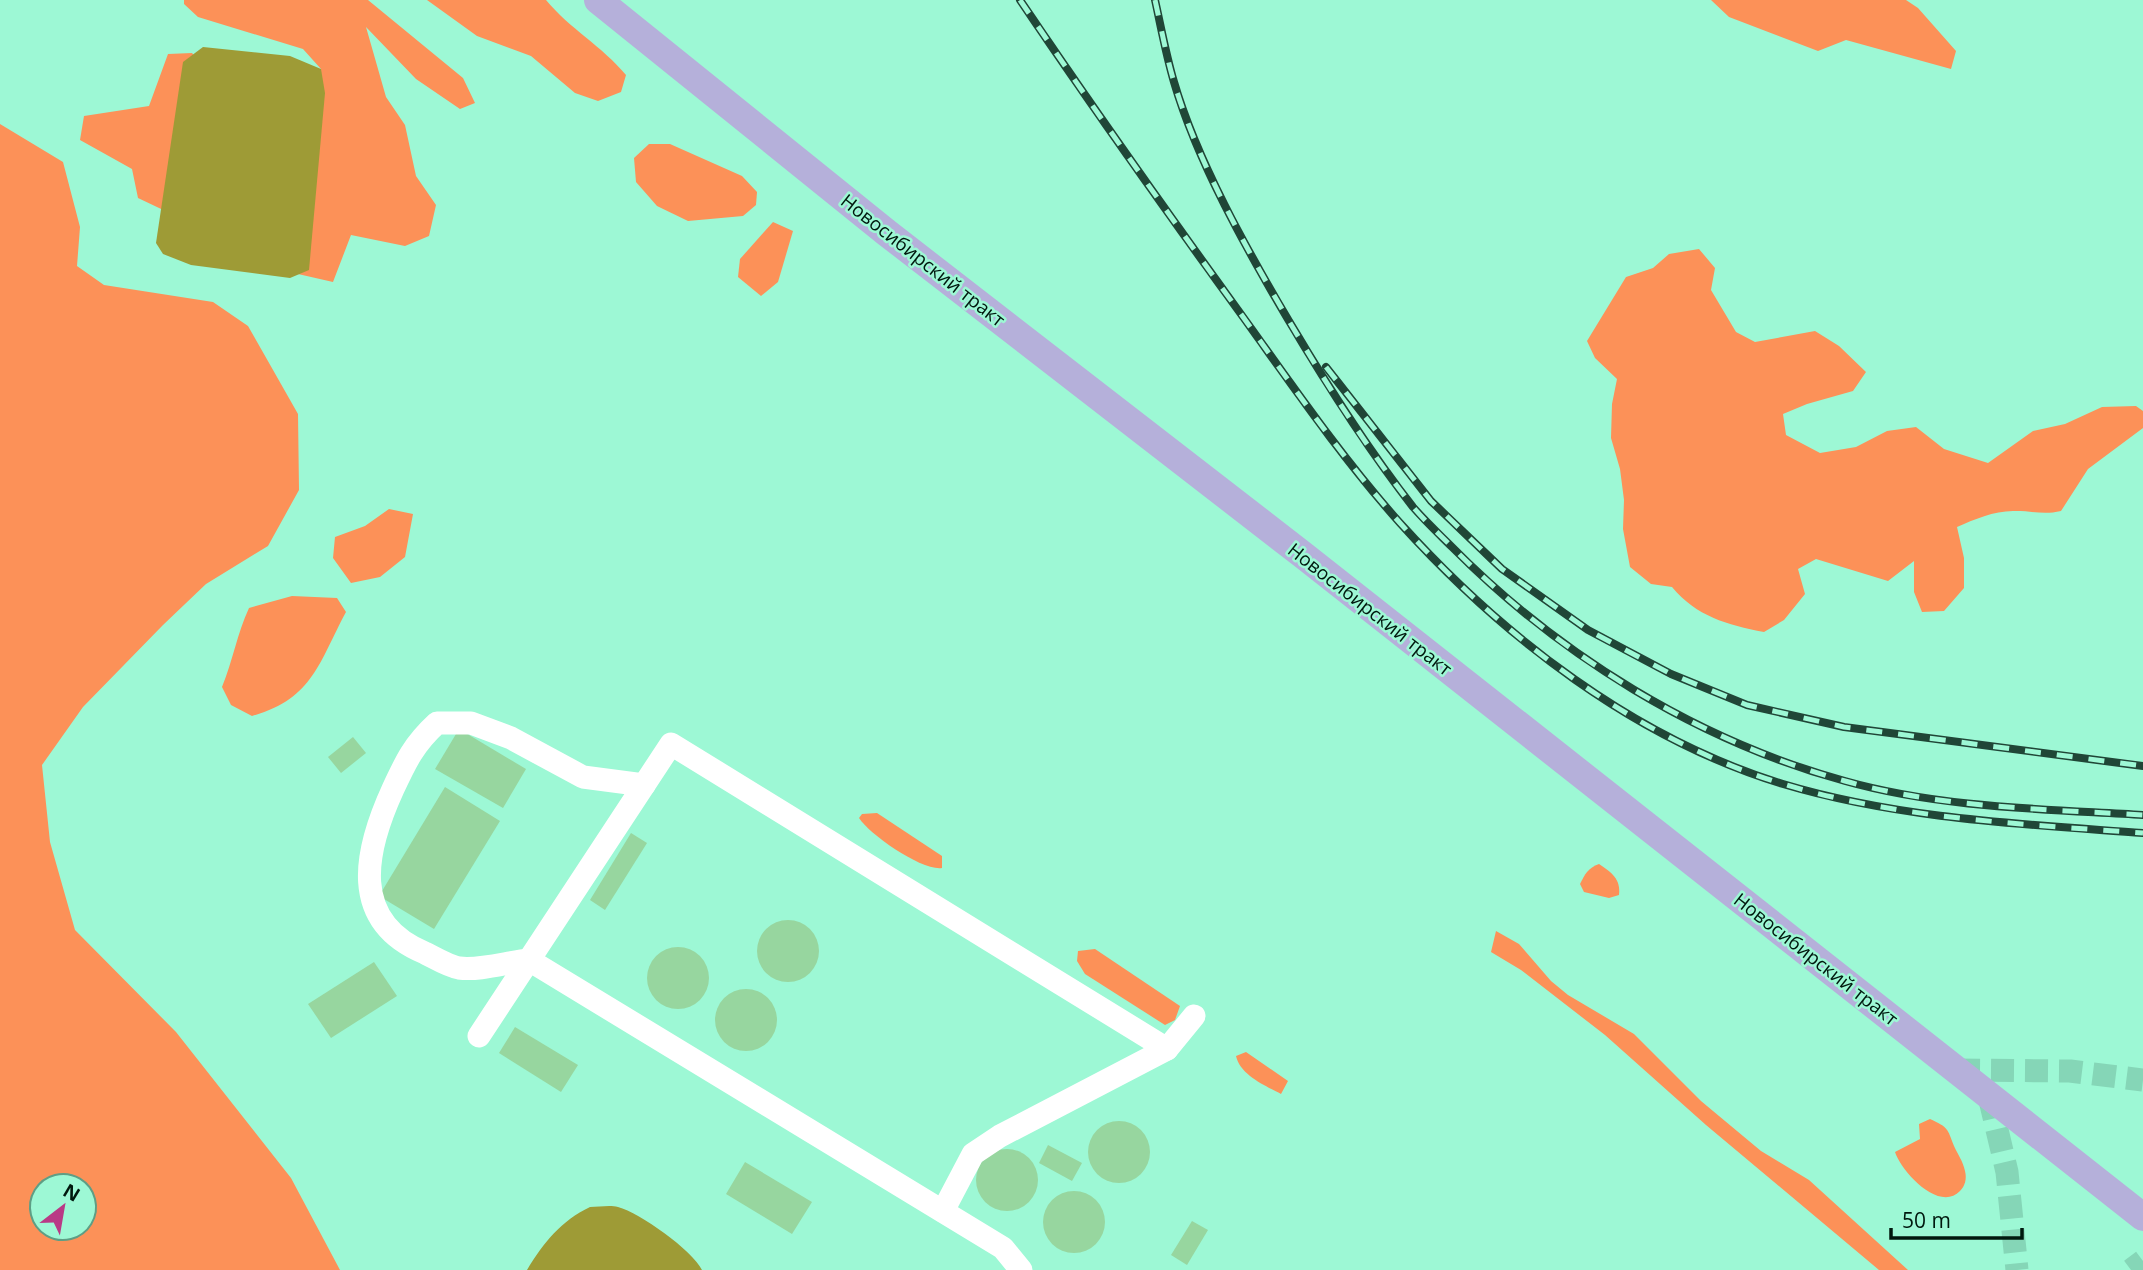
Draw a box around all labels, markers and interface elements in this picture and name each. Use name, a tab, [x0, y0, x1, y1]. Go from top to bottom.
street label: Новосибирский тракт	[835, 188, 1011, 332]
street label: Новосибирский тракт	[1282, 537, 1458, 681]
street label: Новосибирский тракт	[1728, 887, 1904, 1031]
north arrow	[28, 1172, 98, 1242]
text: N	[58, 1177, 85, 1208]
scale bar	[1891, 1196, 2022, 1240]
text: 50 m	[1902, 1206, 1951, 1234]

